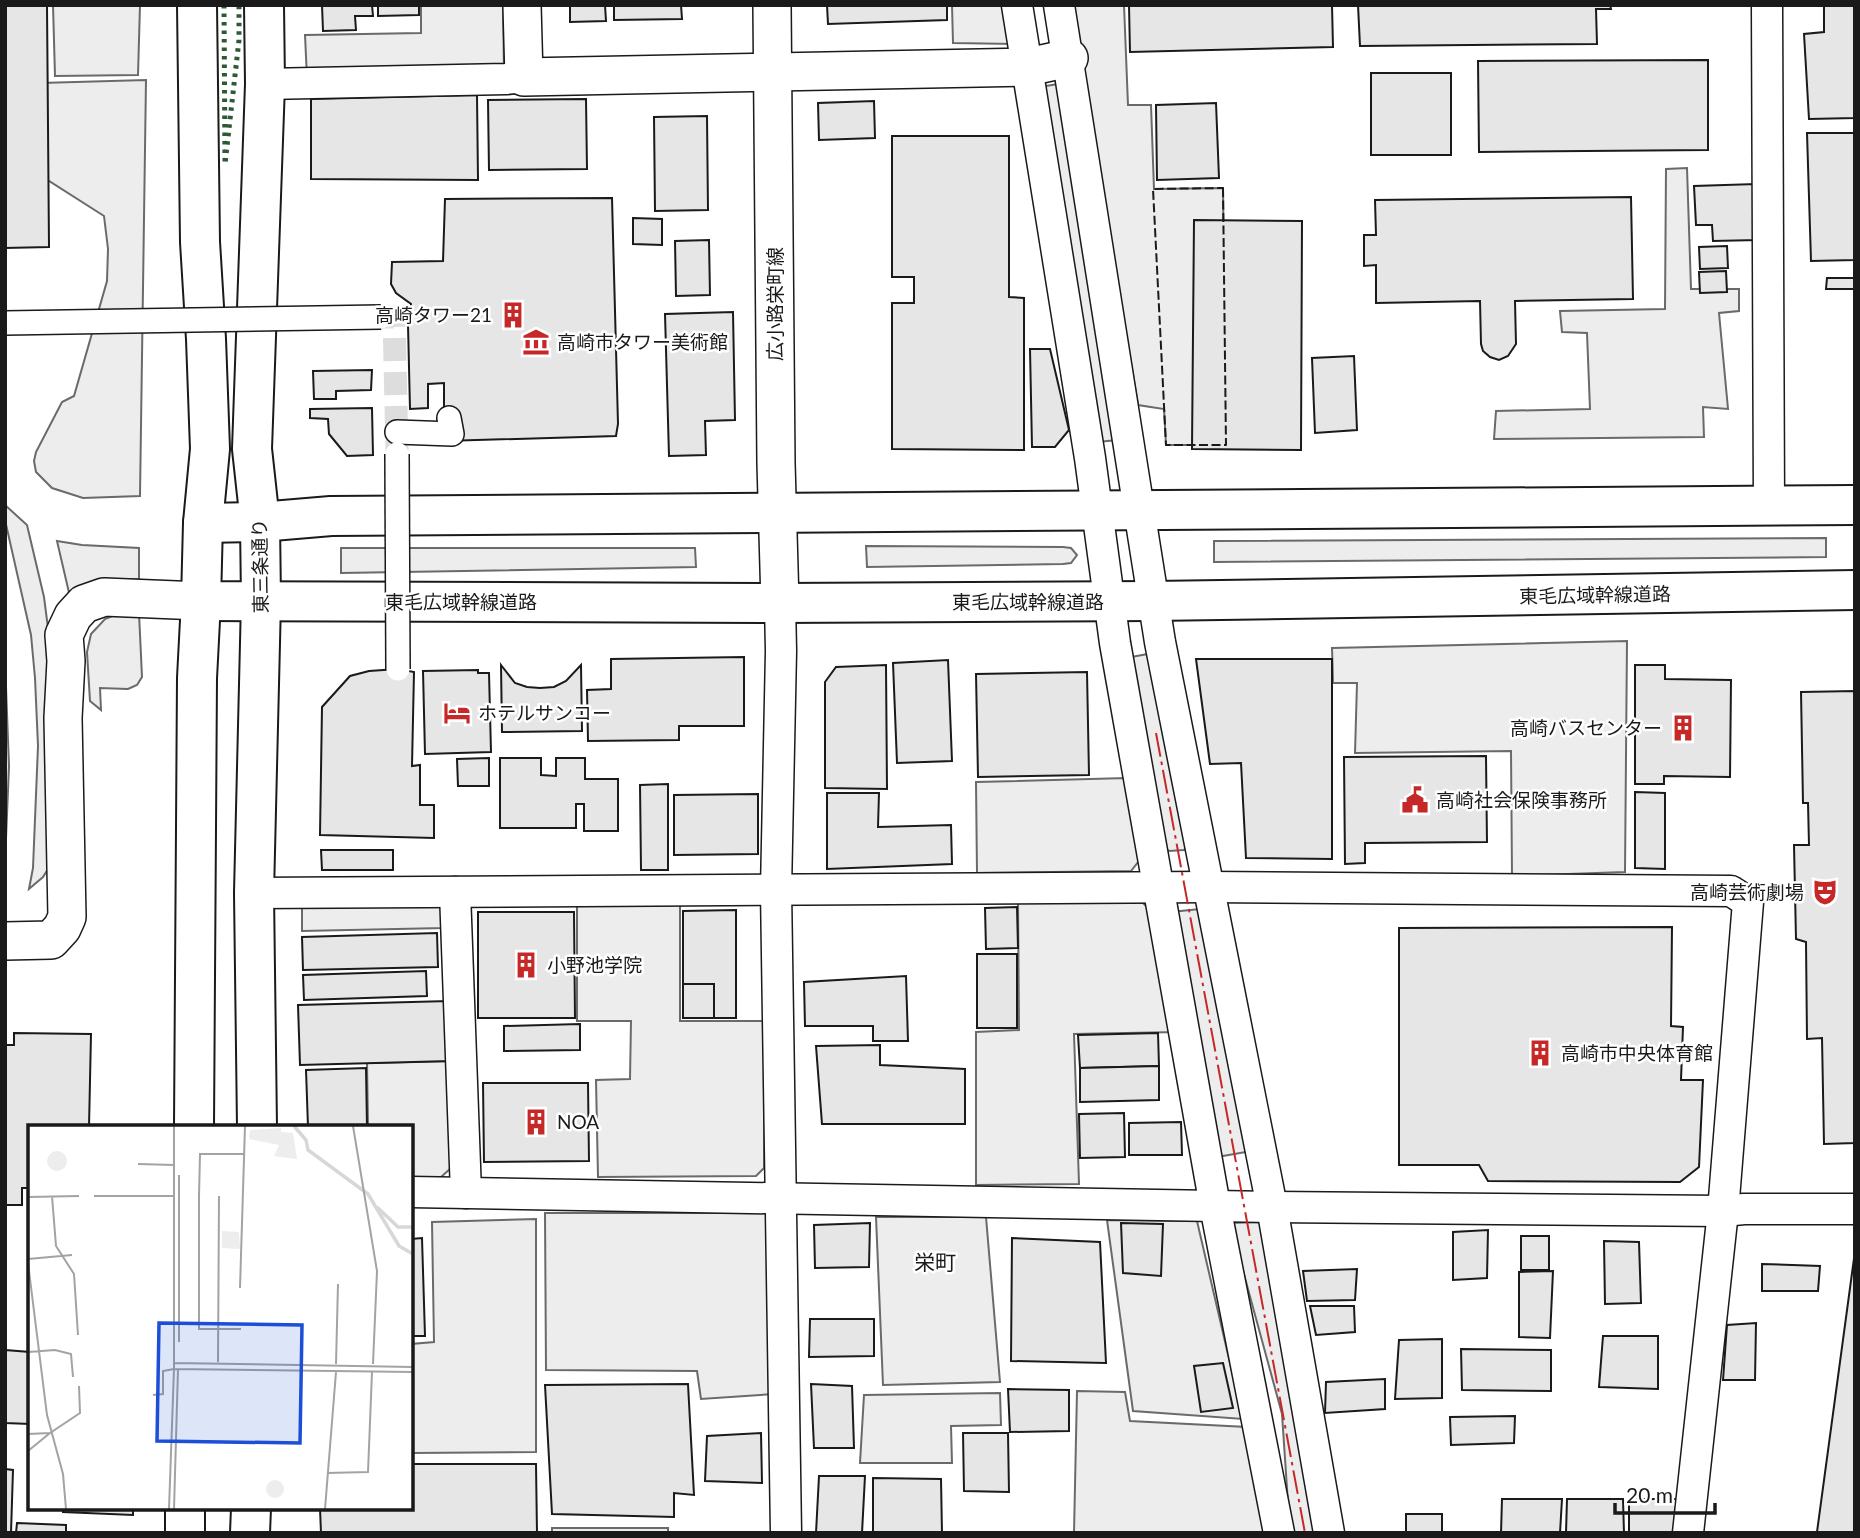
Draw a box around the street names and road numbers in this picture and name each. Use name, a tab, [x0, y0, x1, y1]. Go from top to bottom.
street label: 広小路栄町線	[763, 247, 786, 361]
street label: 東三条通り	[247, 518, 272, 614]
street label: 東毛広域幹線道路	[1519, 582, 1671, 607]
street label: 東毛広域幹線道路	[385, 590, 537, 613]
street label: 東毛広域幹線道路	[952, 590, 1104, 613]

